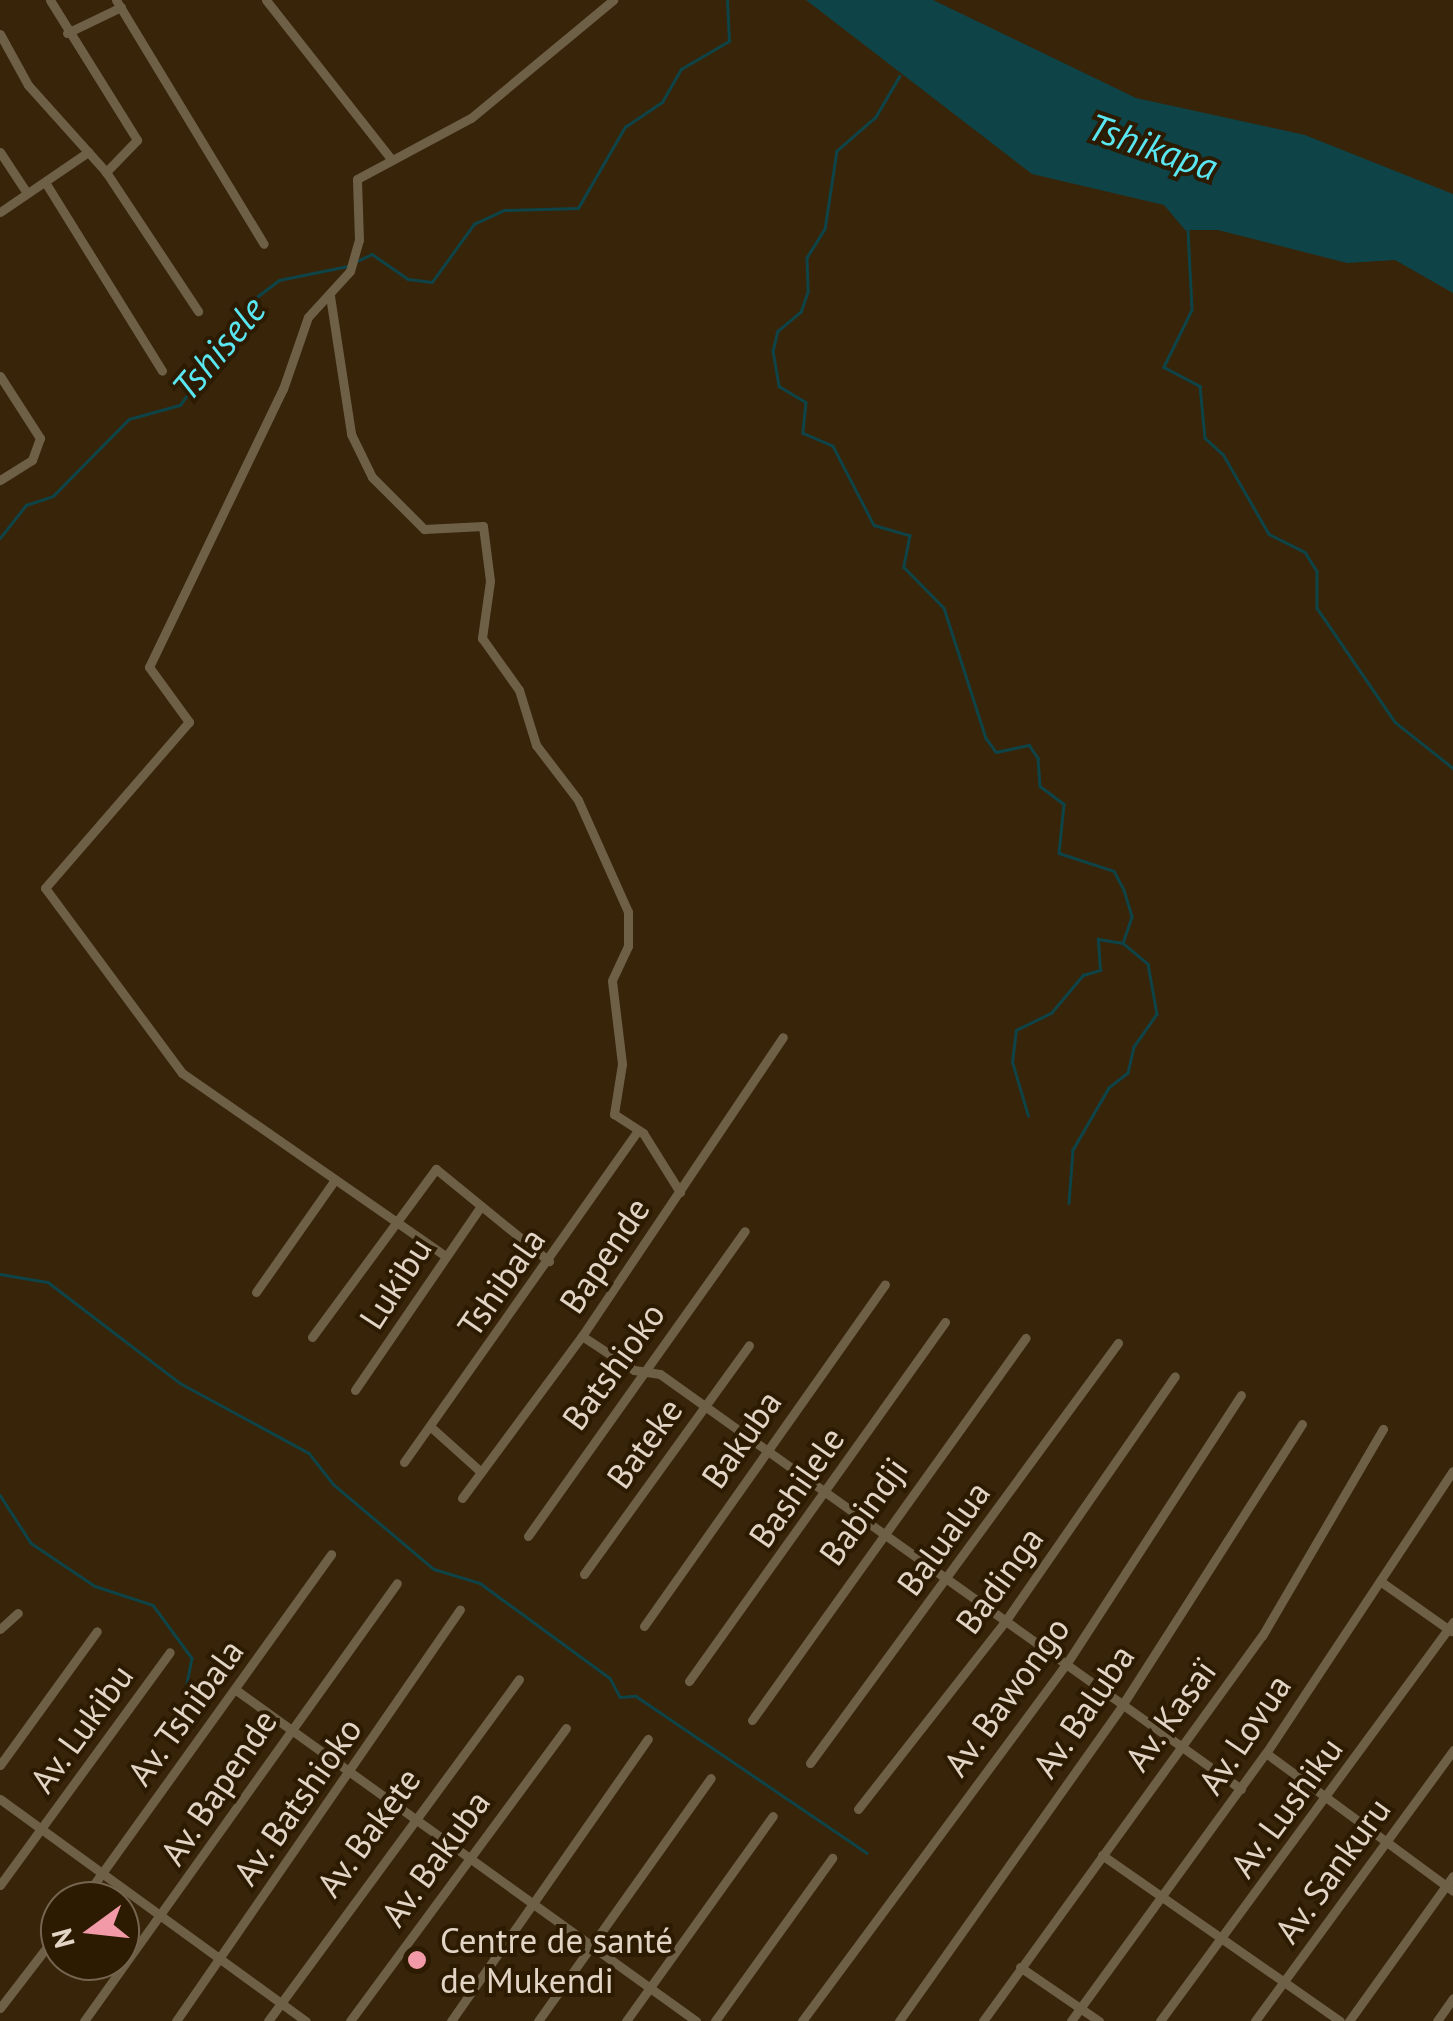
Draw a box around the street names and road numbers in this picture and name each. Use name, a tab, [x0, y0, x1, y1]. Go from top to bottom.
street label: Bapende	[550, 1189, 658, 1321]
street label: Tshibala	[449, 1220, 553, 1344]
street label: Lukibu	[350, 1230, 440, 1336]
street label: Batshioko	[553, 1294, 673, 1438]
street label: Bakuba	[692, 1382, 790, 1496]
street label: Bateke	[597, 1390, 691, 1496]
street label: Bashilele	[739, 1419, 853, 1555]
street label: Babindji	[810, 1449, 916, 1573]
street label: Balualua	[888, 1473, 998, 1603]
street label: Badinga	[946, 1519, 1052, 1641]
street label: Av. Bawongo	[933, 1607, 1079, 1785]
street label: Av. Tshibala	[117, 1630, 253, 1794]
street label: Av. Baluba	[1023, 1636, 1143, 1786]
street label: Av. Kasaï	[1115, 1650, 1225, 1780]
street label: Av. Lukibu	[20, 1655, 142, 1801]
street label: Av. Lovua	[1188, 1665, 1300, 1803]
street label: Av. Bapende	[150, 1700, 286, 1874]
street label: Av. Batshioko	[223, 1708, 371, 1894]
street label: Av. Lushiku	[1220, 1728, 1352, 1886]
street label: Av. Bakete	[306, 1758, 430, 1906]
street label: Av. Bakuba	[371, 1781, 499, 1935]
street label: Av. Sankuru	[1264, 1788, 1400, 1952]

